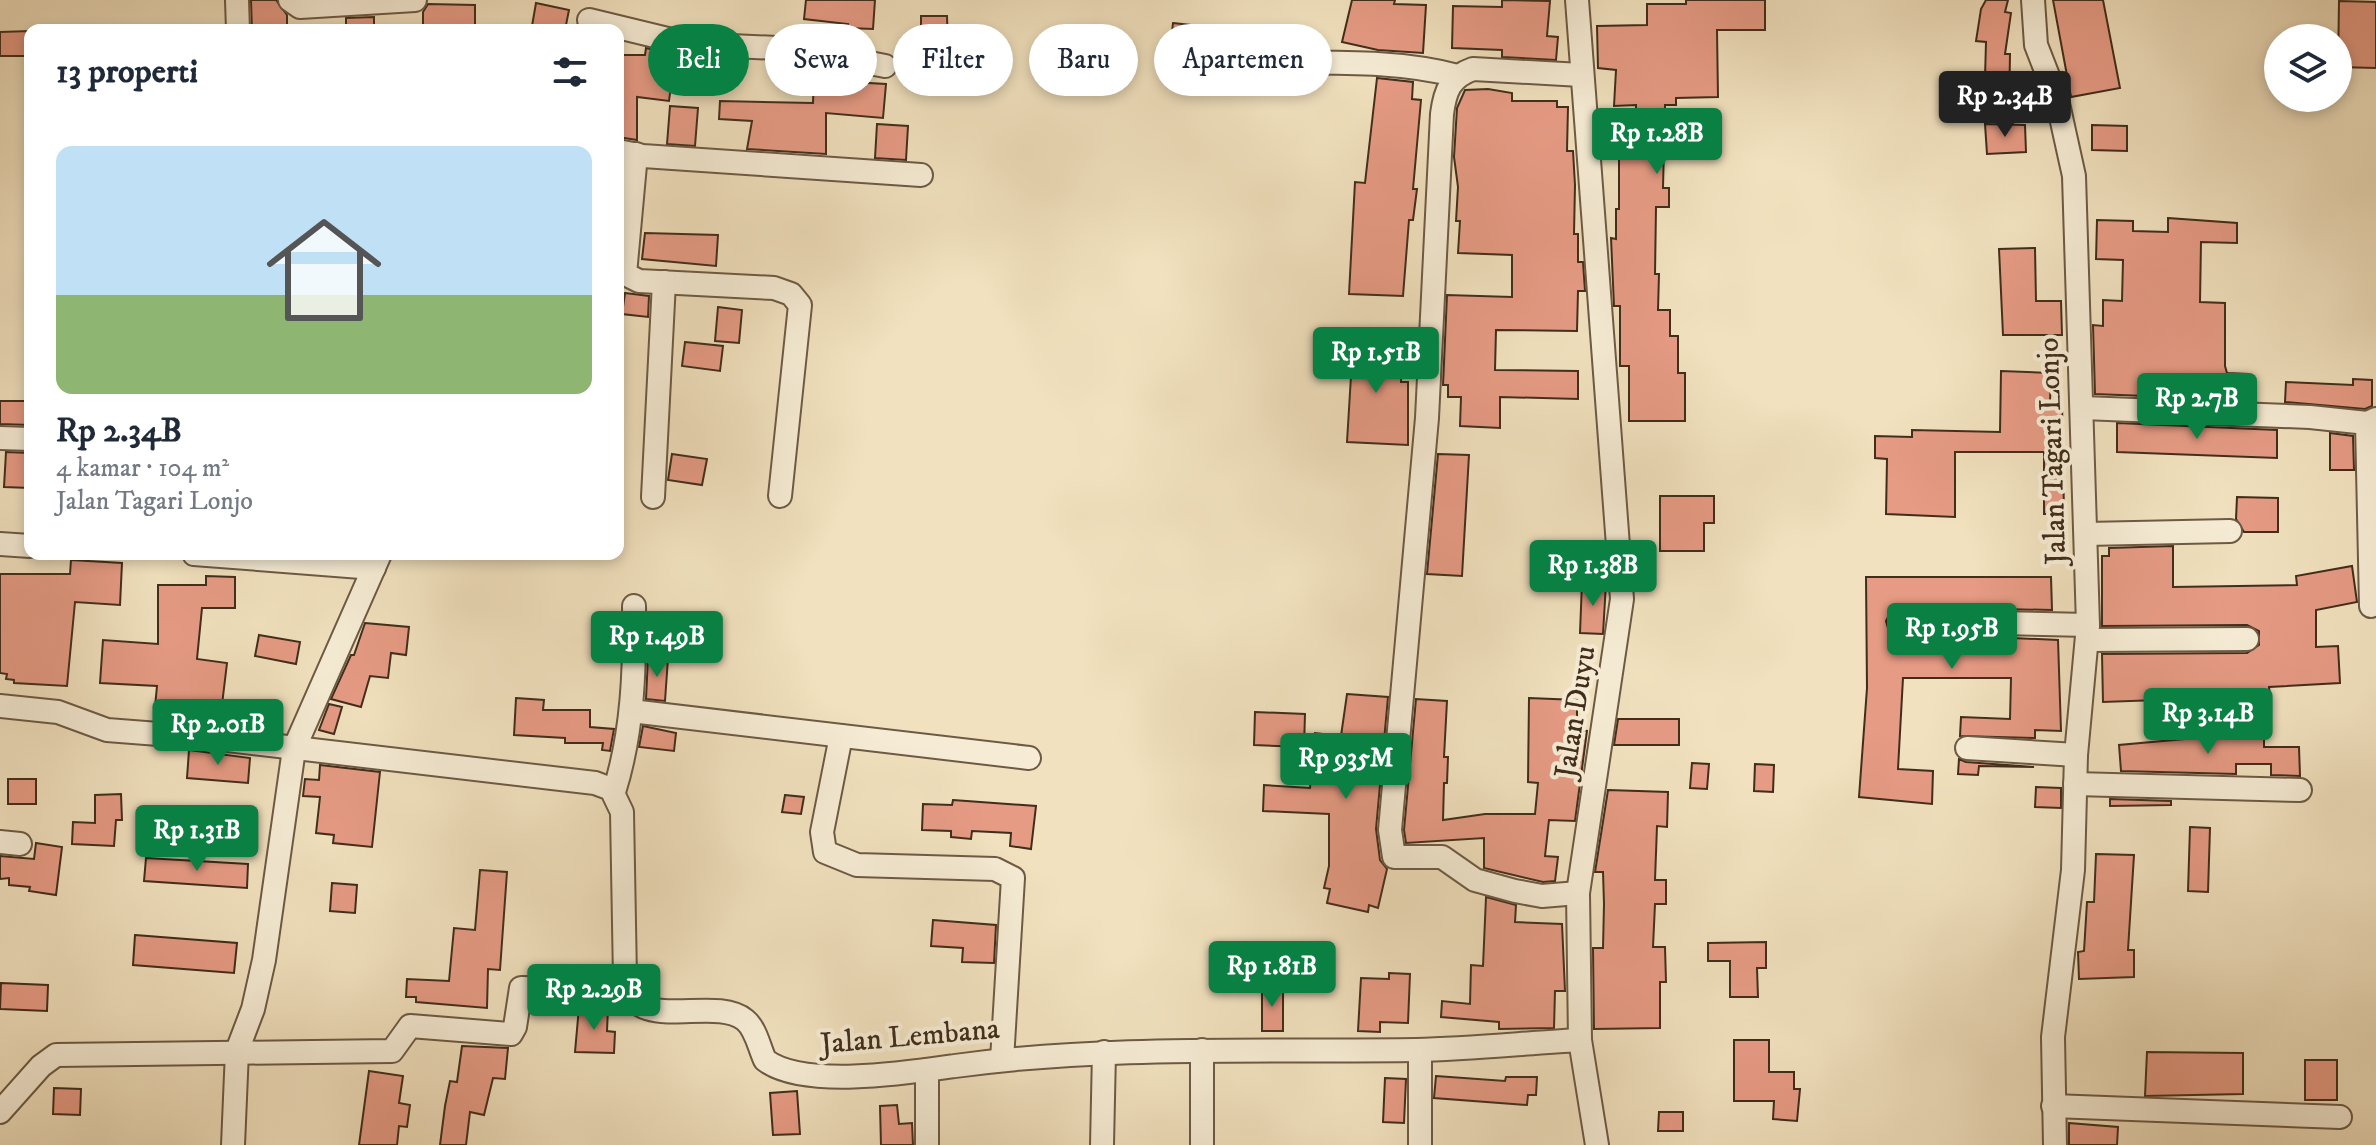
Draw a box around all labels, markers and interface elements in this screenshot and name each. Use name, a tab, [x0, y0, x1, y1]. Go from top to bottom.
chip: Beli	[648, 24, 749, 96]
chip: Sewa	[765, 24, 877, 96]
chip: Filter	[893, 24, 1013, 96]
chip: Baru	[1029, 24, 1138, 96]
chip: Apartemen	[1154, 24, 1332, 96]
map controls	[2264, 24, 2352, 112]
button: layers	[2264, 24, 2352, 112]
icon: filters	[548, 50, 592, 94]
text: 13 properti	[56, 51, 198, 93]
pin: Rp 2.34B	[1922, 71, 2088, 139]
text: Rp 2.34B	[1957, 80, 2053, 113]
pin: Rp 1.28B	[1574, 108, 1740, 176]
text: Rp 1.28B	[1610, 117, 1704, 150]
icon: home	[252, 198, 396, 342]
pin: Rp 1.51B	[1293, 327, 1459, 395]
text: Rp 1.51B	[1331, 336, 1421, 369]
street label: Jalan Tagari Lonjo	[2031, 337, 2076, 568]
pin: Rp 2.7B	[2123, 373, 2271, 441]
text: Rp 2.7B	[2155, 382, 2239, 415]
text: Rp 2.34B	[56, 410, 182, 452]
text: 4 kamar · 104 m²	[56, 452, 229, 485]
text: Jalan Tagari Lonjo	[56, 485, 253, 518]
pin: Rp 1.38B	[1510, 540, 1676, 608]
text: Rp 1.38B	[1548, 549, 1638, 582]
pin: Rp 1.95B	[1869, 603, 2035, 671]
pin: Rp 1.49B	[574, 611, 740, 679]
text: Rp 1.95B	[1905, 612, 1999, 645]
text: Rp 1.49B	[609, 620, 705, 653]
street label: Jalan Duyu	[1547, 643, 1605, 784]
pin: Rp 3.14B	[2125, 688, 2291, 756]
text: Rp 3.14B	[2162, 697, 2254, 730]
pin: Rp 2.01B	[135, 699, 301, 767]
text: Rp 2.01B	[170, 708, 266, 741]
pin: Rp 935M	[1272, 733, 1420, 801]
text: Rp 935M	[1298, 742, 1394, 775]
pin: Rp 1.31B	[114, 805, 280, 873]
text: Rp 1.31B	[153, 814, 241, 847]
pin: Rp 1.81B	[1189, 941, 1355, 1009]
text: Rp 1.81B	[1227, 950, 1317, 983]
pin: Rp 2.29B	[511, 964, 677, 1032]
text: Rp 2.29B	[545, 973, 643, 1006]
street label: Jalan Lembana	[816, 1011, 1001, 1064]

